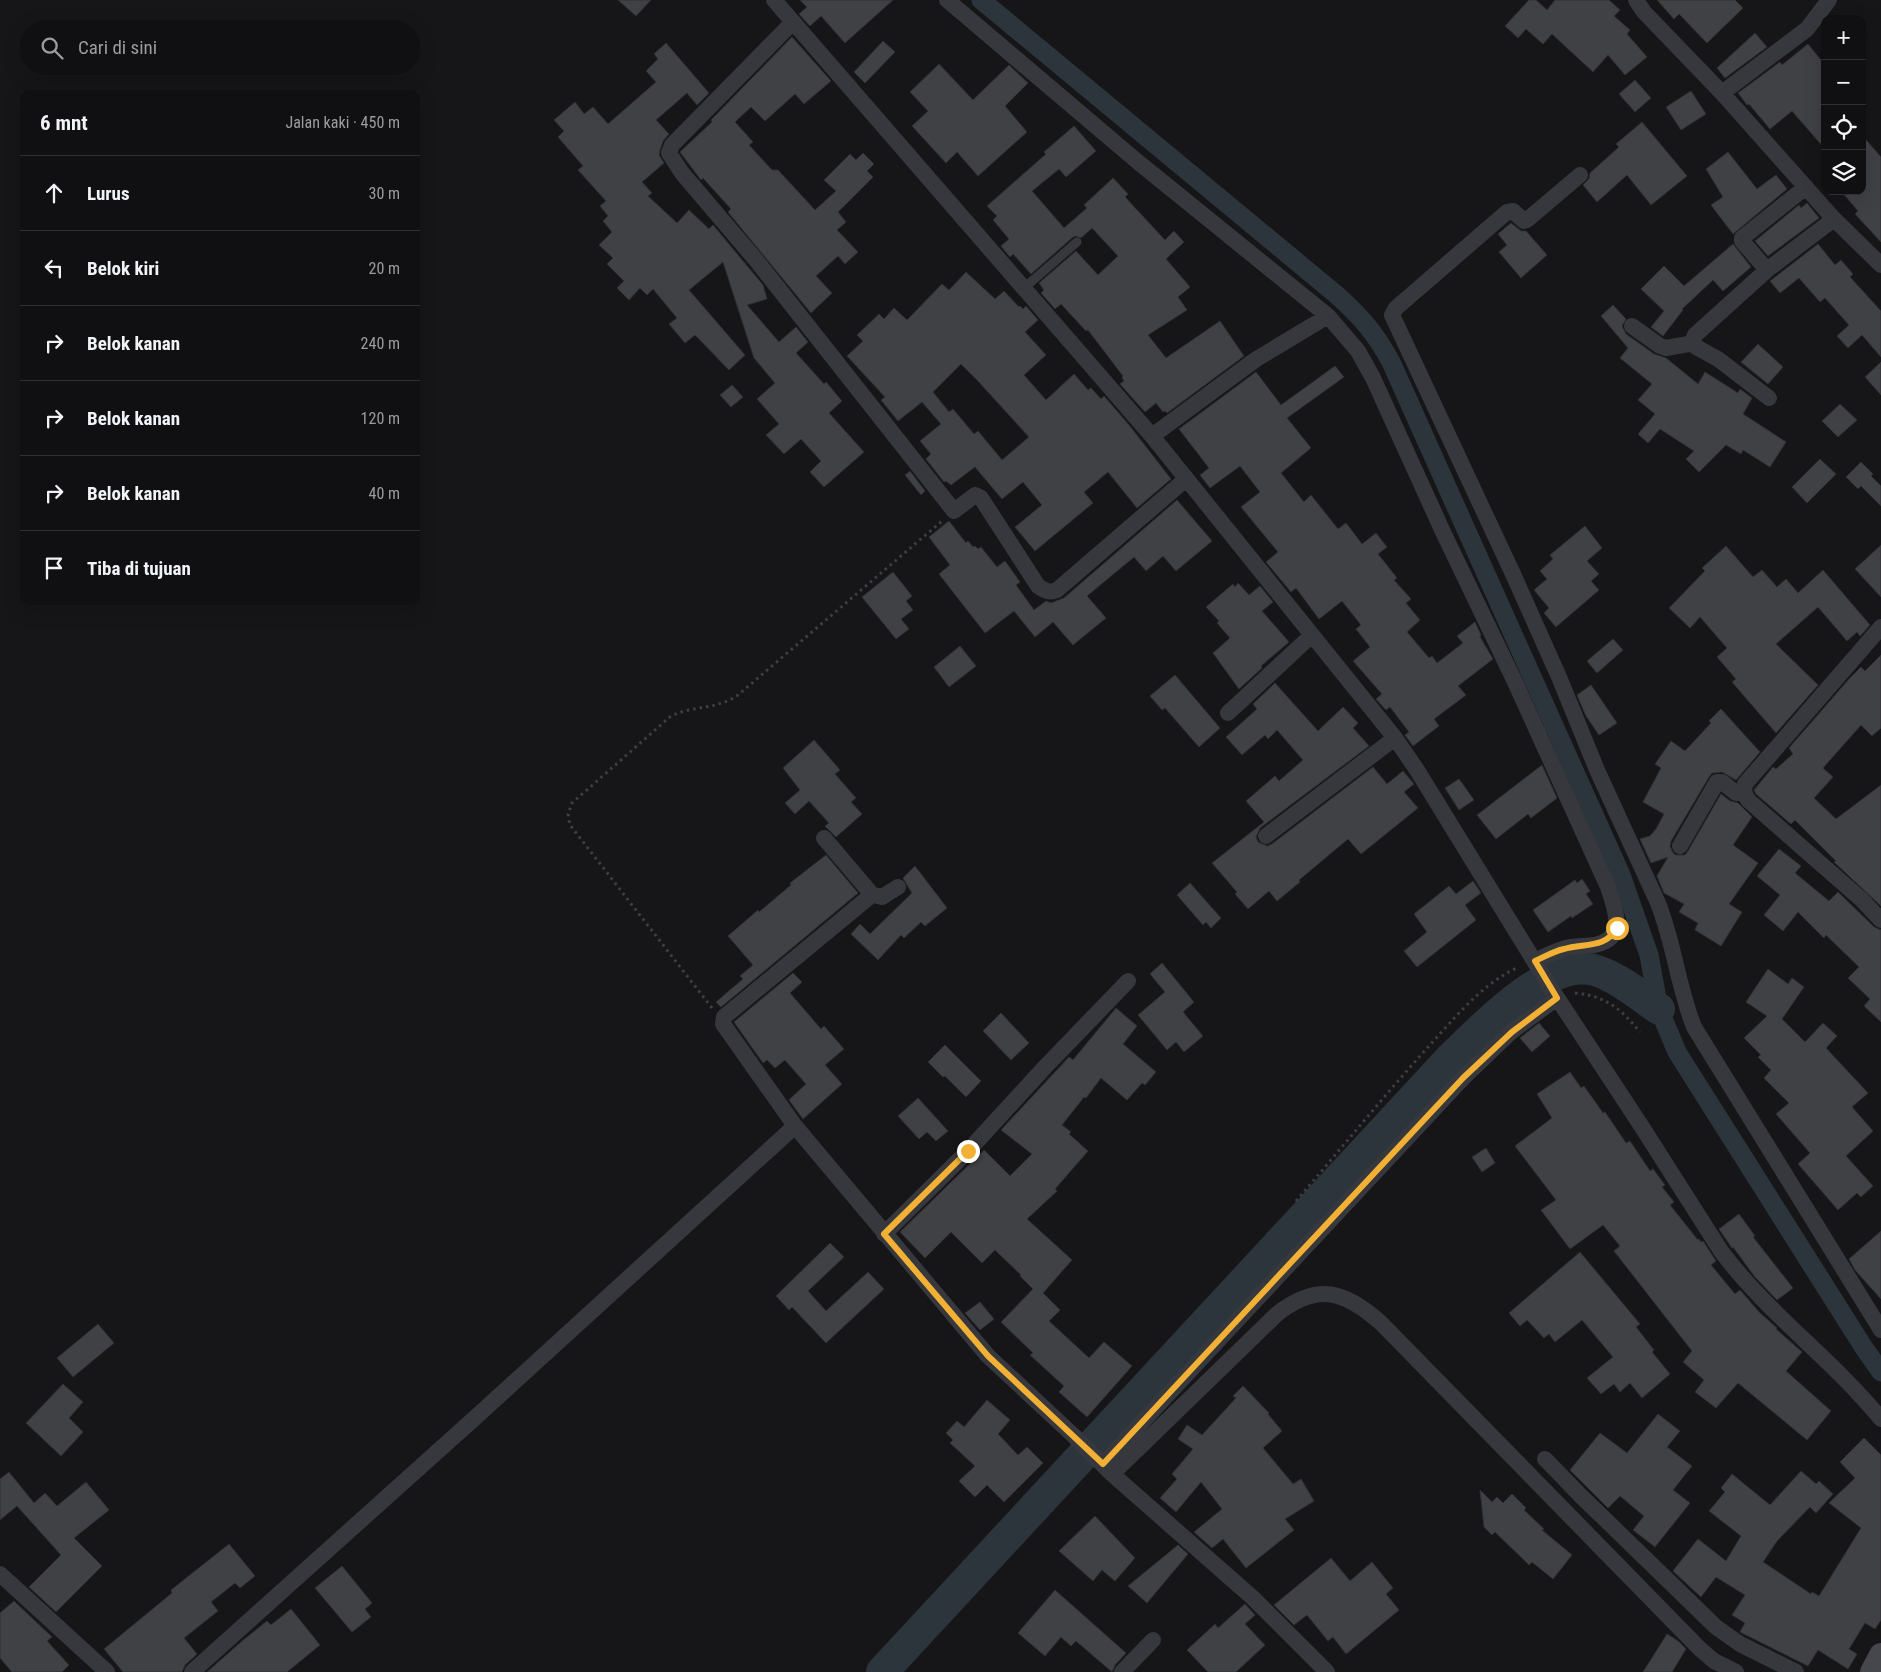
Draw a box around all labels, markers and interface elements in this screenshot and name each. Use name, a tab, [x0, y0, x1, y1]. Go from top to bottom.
map controls	[1821, 15, 1866, 195]
button: +	[1821, 15, 1866, 60]
search box	[20, 20, 420, 75]
icon: search	[38, 34, 66, 62]
text: Cari di sini	[78, 36, 157, 59]
button: −	[1821, 60, 1866, 105]
button: locate	[1821, 105, 1866, 150]
text: 6 mnt	[40, 111, 88, 135]
text: Jalan kaki · 450 m	[285, 113, 400, 132]
button: layers	[1821, 150, 1866, 195]
icon: ahead	[40, 179, 68, 207]
text: Lurus	[87, 182, 130, 205]
text: 30 m	[368, 184, 400, 203]
icon: left	[40, 254, 68, 282]
text: Belok kiri	[87, 257, 159, 280]
text: 20 m	[368, 259, 400, 278]
icon: right	[40, 329, 68, 357]
text: Belok kanan	[87, 332, 180, 355]
text: 240 m	[361, 334, 400, 353]
icon: right	[40, 404, 68, 432]
text: Belok kanan	[87, 407, 180, 430]
text: 120 m	[361, 409, 400, 428]
icon: right	[40, 479, 68, 507]
text: Belok kanan	[87, 482, 180, 505]
text: 40 m	[368, 484, 400, 503]
icon: arrive	[40, 554, 68, 582]
text: Tiba di tujuan	[87, 557, 191, 580]
route start	[1606, 917, 1629, 940]
route end	[957, 1140, 980, 1163]

